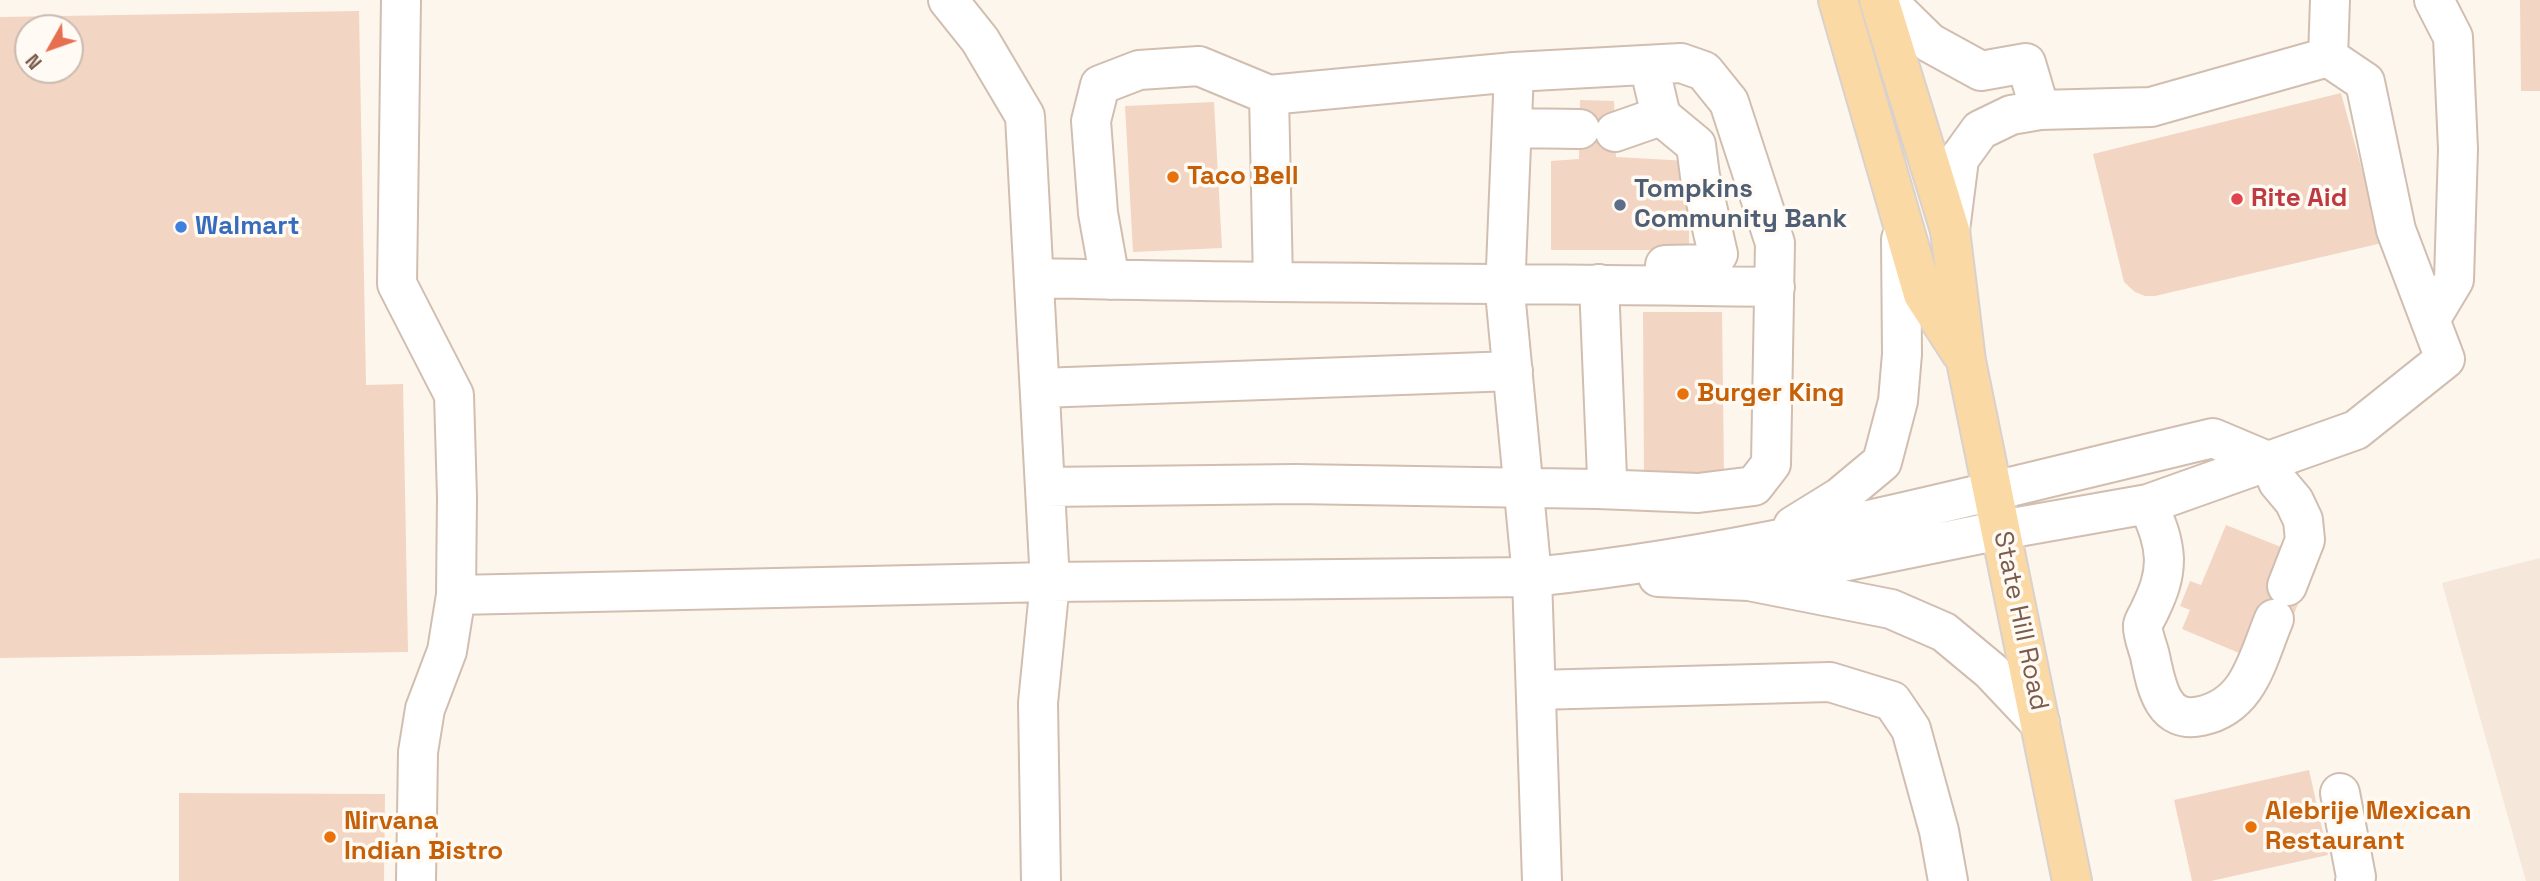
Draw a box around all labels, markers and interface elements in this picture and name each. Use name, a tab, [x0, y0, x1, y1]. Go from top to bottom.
north arrow	[14, 14, 84, 84]
text: N	[20, 49, 48, 74]
place label: Taco Bell	[1187, 161, 1299, 193]
marker: Taco Bell	[1165, 169, 1181, 185]
place label: Tompkins Community Bank	[1634, 174, 1847, 235]
place label: Rite Aid	[2251, 183, 2347, 215]
marker: Rite Aid	[2229, 191, 2245, 207]
marker: Tompkins Community Bank	[1612, 197, 1628, 213]
place label: Walmart	[195, 211, 300, 243]
marker: Walmart	[173, 219, 189, 235]
place label: Burger King	[1697, 378, 1844, 410]
marker: Burger King	[1675, 386, 1691, 402]
street label: State Hill Road	[1986, 529, 2054, 713]
place label: Alebrije Mexican Restaurant	[2265, 796, 2471, 858]
place label: Nirvana Indian Bistro	[344, 806, 503, 868]
marker: Alebrije Mexican Restaurant	[2243, 819, 2259, 835]
marker: Nirvana Indian Bistro	[322, 829, 338, 845]

